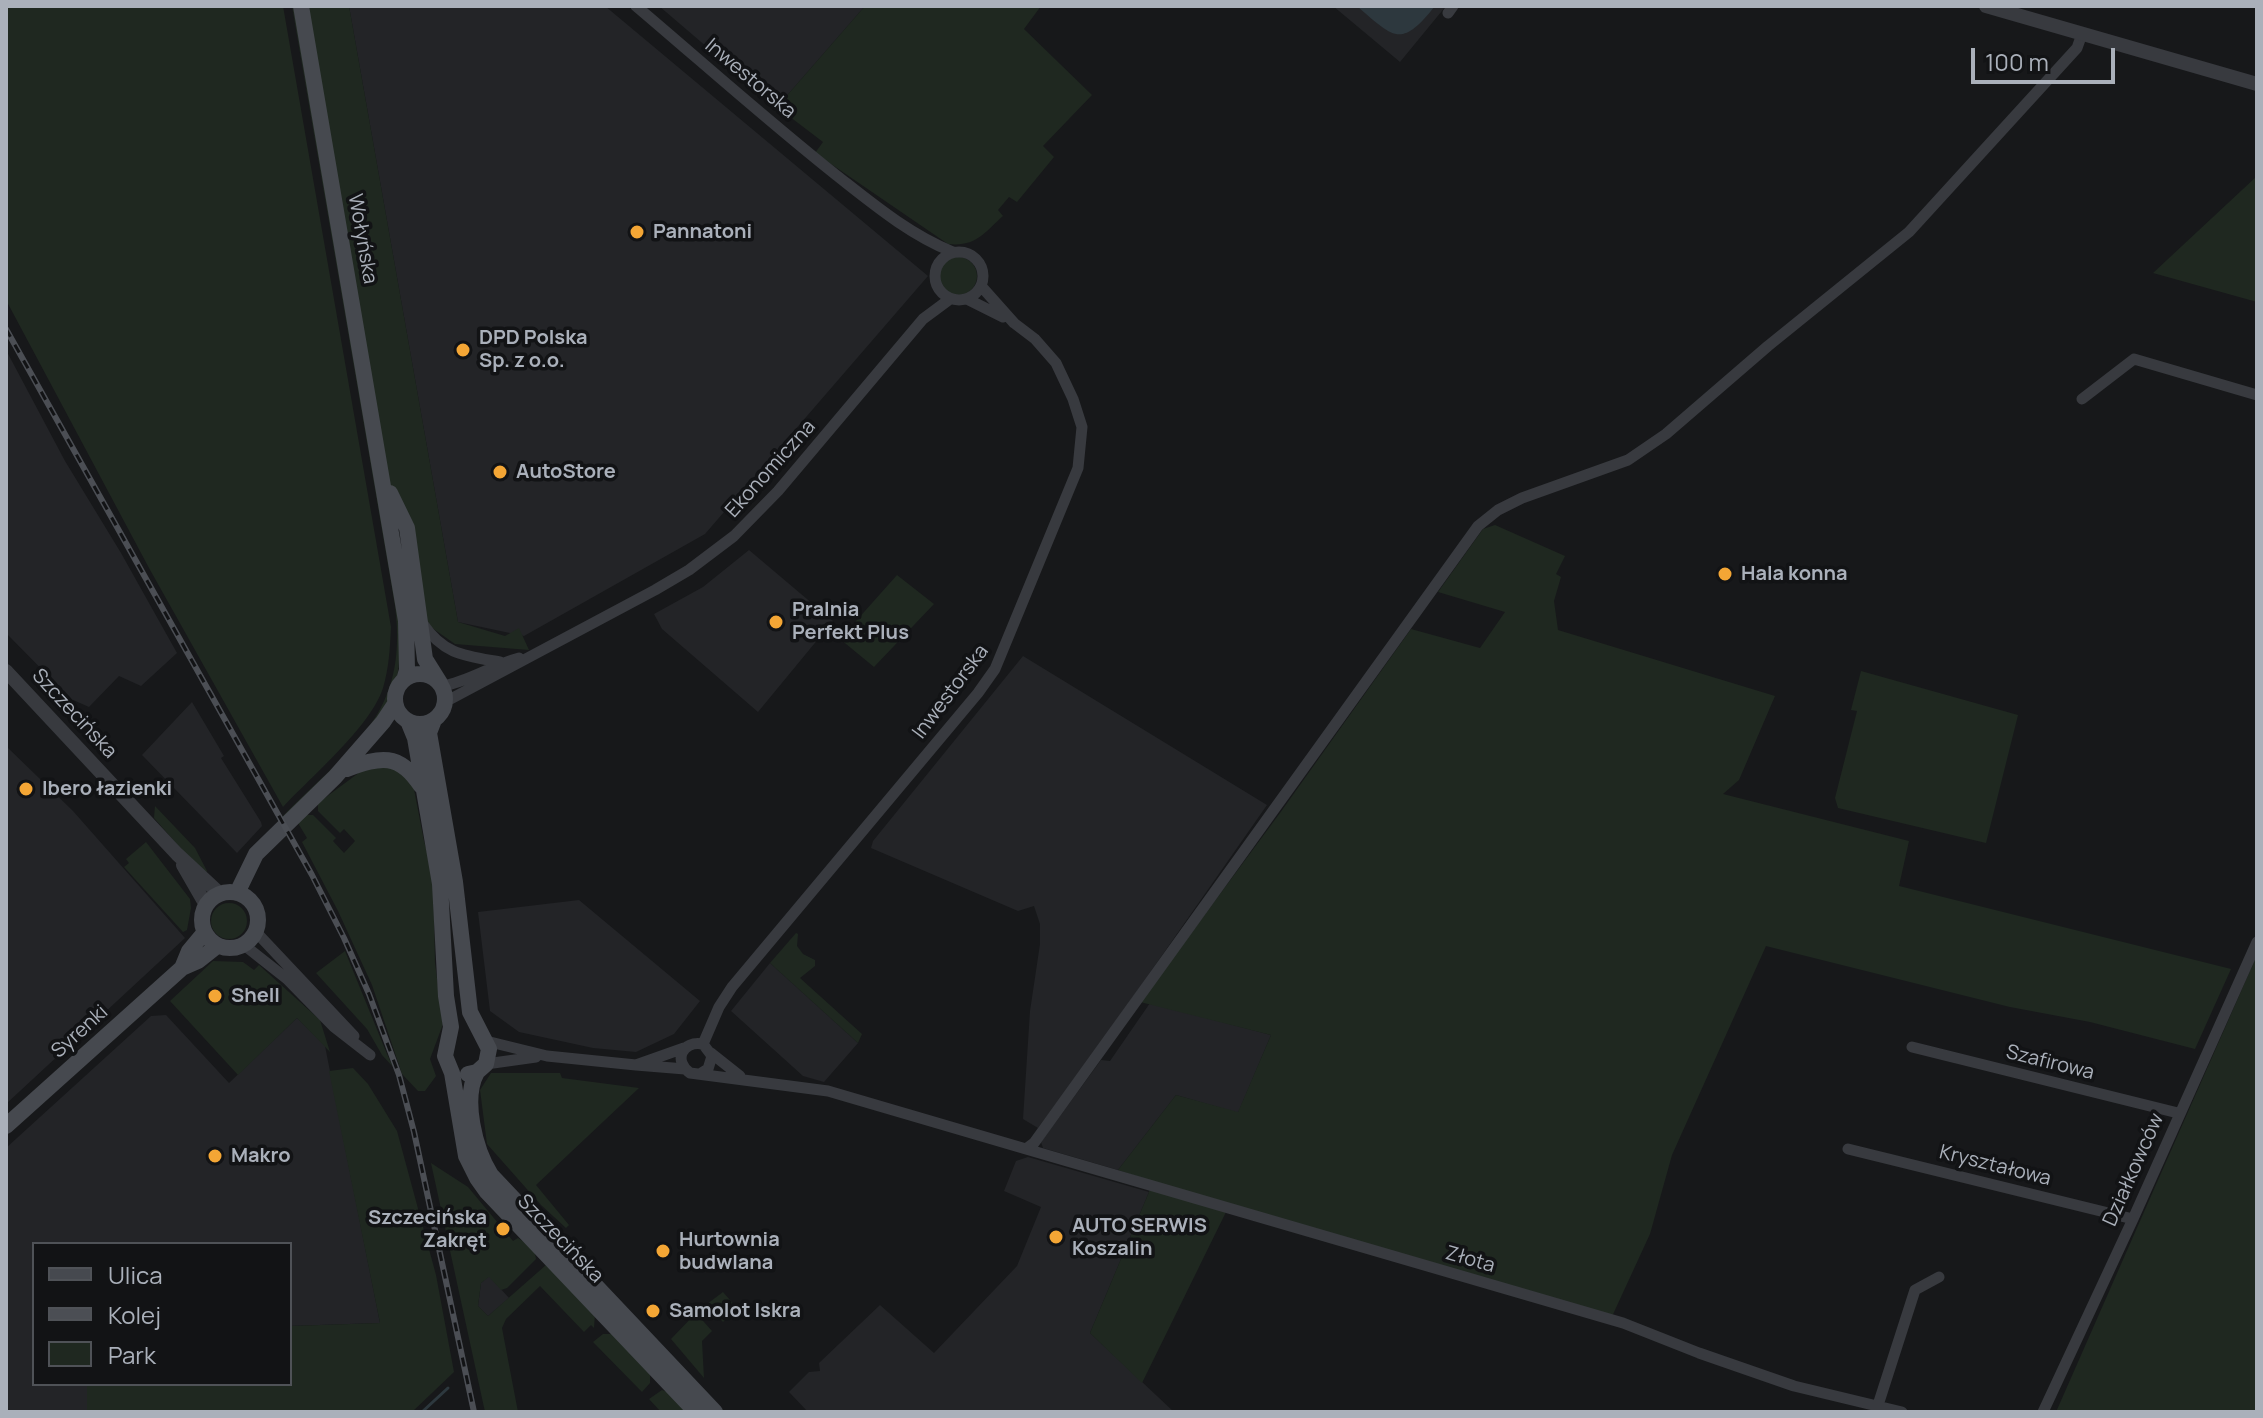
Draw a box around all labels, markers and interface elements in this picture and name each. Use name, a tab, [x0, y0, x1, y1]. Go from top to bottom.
scale bar	[1975, 32, 2119, 82]
street label: Inwestorska	[700, 34, 800, 124]
text: 100 m	[1985, 45, 2049, 78]
street label: Wołyńska	[342, 192, 382, 286]
place label: Pannatoni	[653, 220, 752, 244]
marker: Pannatoni	[628, 223, 646, 241]
place label: DPD Polska Sp. z o.o.	[479, 326, 587, 373]
marker: DPD Polska Sp. z o.o.	[454, 341, 472, 359]
street label: Ekonomiczna	[721, 415, 821, 523]
place label: AutoStore	[516, 460, 616, 484]
marker: AutoStore	[491, 463, 509, 481]
place label: Hala konna	[1741, 562, 1848, 586]
marker: Hala konna	[1716, 565, 1734, 583]
place label: Pralnia Perfekt Plus	[792, 598, 909, 645]
marker: Pralnia Perfekt Plus	[767, 613, 785, 631]
street label: Inwestorska	[908, 640, 994, 744]
street label: Szczecińska	[27, 664, 121, 764]
place label: Ibero łazienki	[42, 777, 172, 801]
marker: Ibero łazienki	[17, 780, 35, 798]
place label: Shell	[231, 984, 280, 1008]
marker: Shell	[206, 987, 224, 1005]
street label: Syrenki	[47, 1000, 113, 1064]
street label: Szafirowa	[2004, 1040, 2096, 1086]
street label: Działkowców	[2098, 1110, 2170, 1230]
street label: Kryształowa	[1937, 1141, 2053, 1191]
place label: Makro	[231, 1144, 291, 1168]
marker: Makro	[206, 1147, 224, 1165]
street label: Szczecińska	[512, 1190, 608, 1288]
place label: Szczecińska Zakręt	[368, 1206, 487, 1253]
place label: AUTO SERWIS Koszalin	[1072, 1214, 1207, 1261]
marker: Szczecińska Zakręt	[494, 1220, 512, 1238]
place label: Hurtownia budwlana	[679, 1228, 780, 1275]
marker: AUTO SERWIS Koszalin	[1047, 1228, 1065, 1246]
legend	[32, 1242, 292, 1386]
marker: Hurtownia budwlana	[654, 1242, 672, 1260]
street label: Złota	[1442, 1242, 1498, 1278]
text: Ulica	[108, 1258, 163, 1291]
text: Kolej	[108, 1298, 161, 1331]
place label: Samolot Iskra	[669, 1299, 801, 1323]
marker: Samolot Iskra	[644, 1302, 662, 1320]
text: Park	[108, 1338, 156, 1371]

